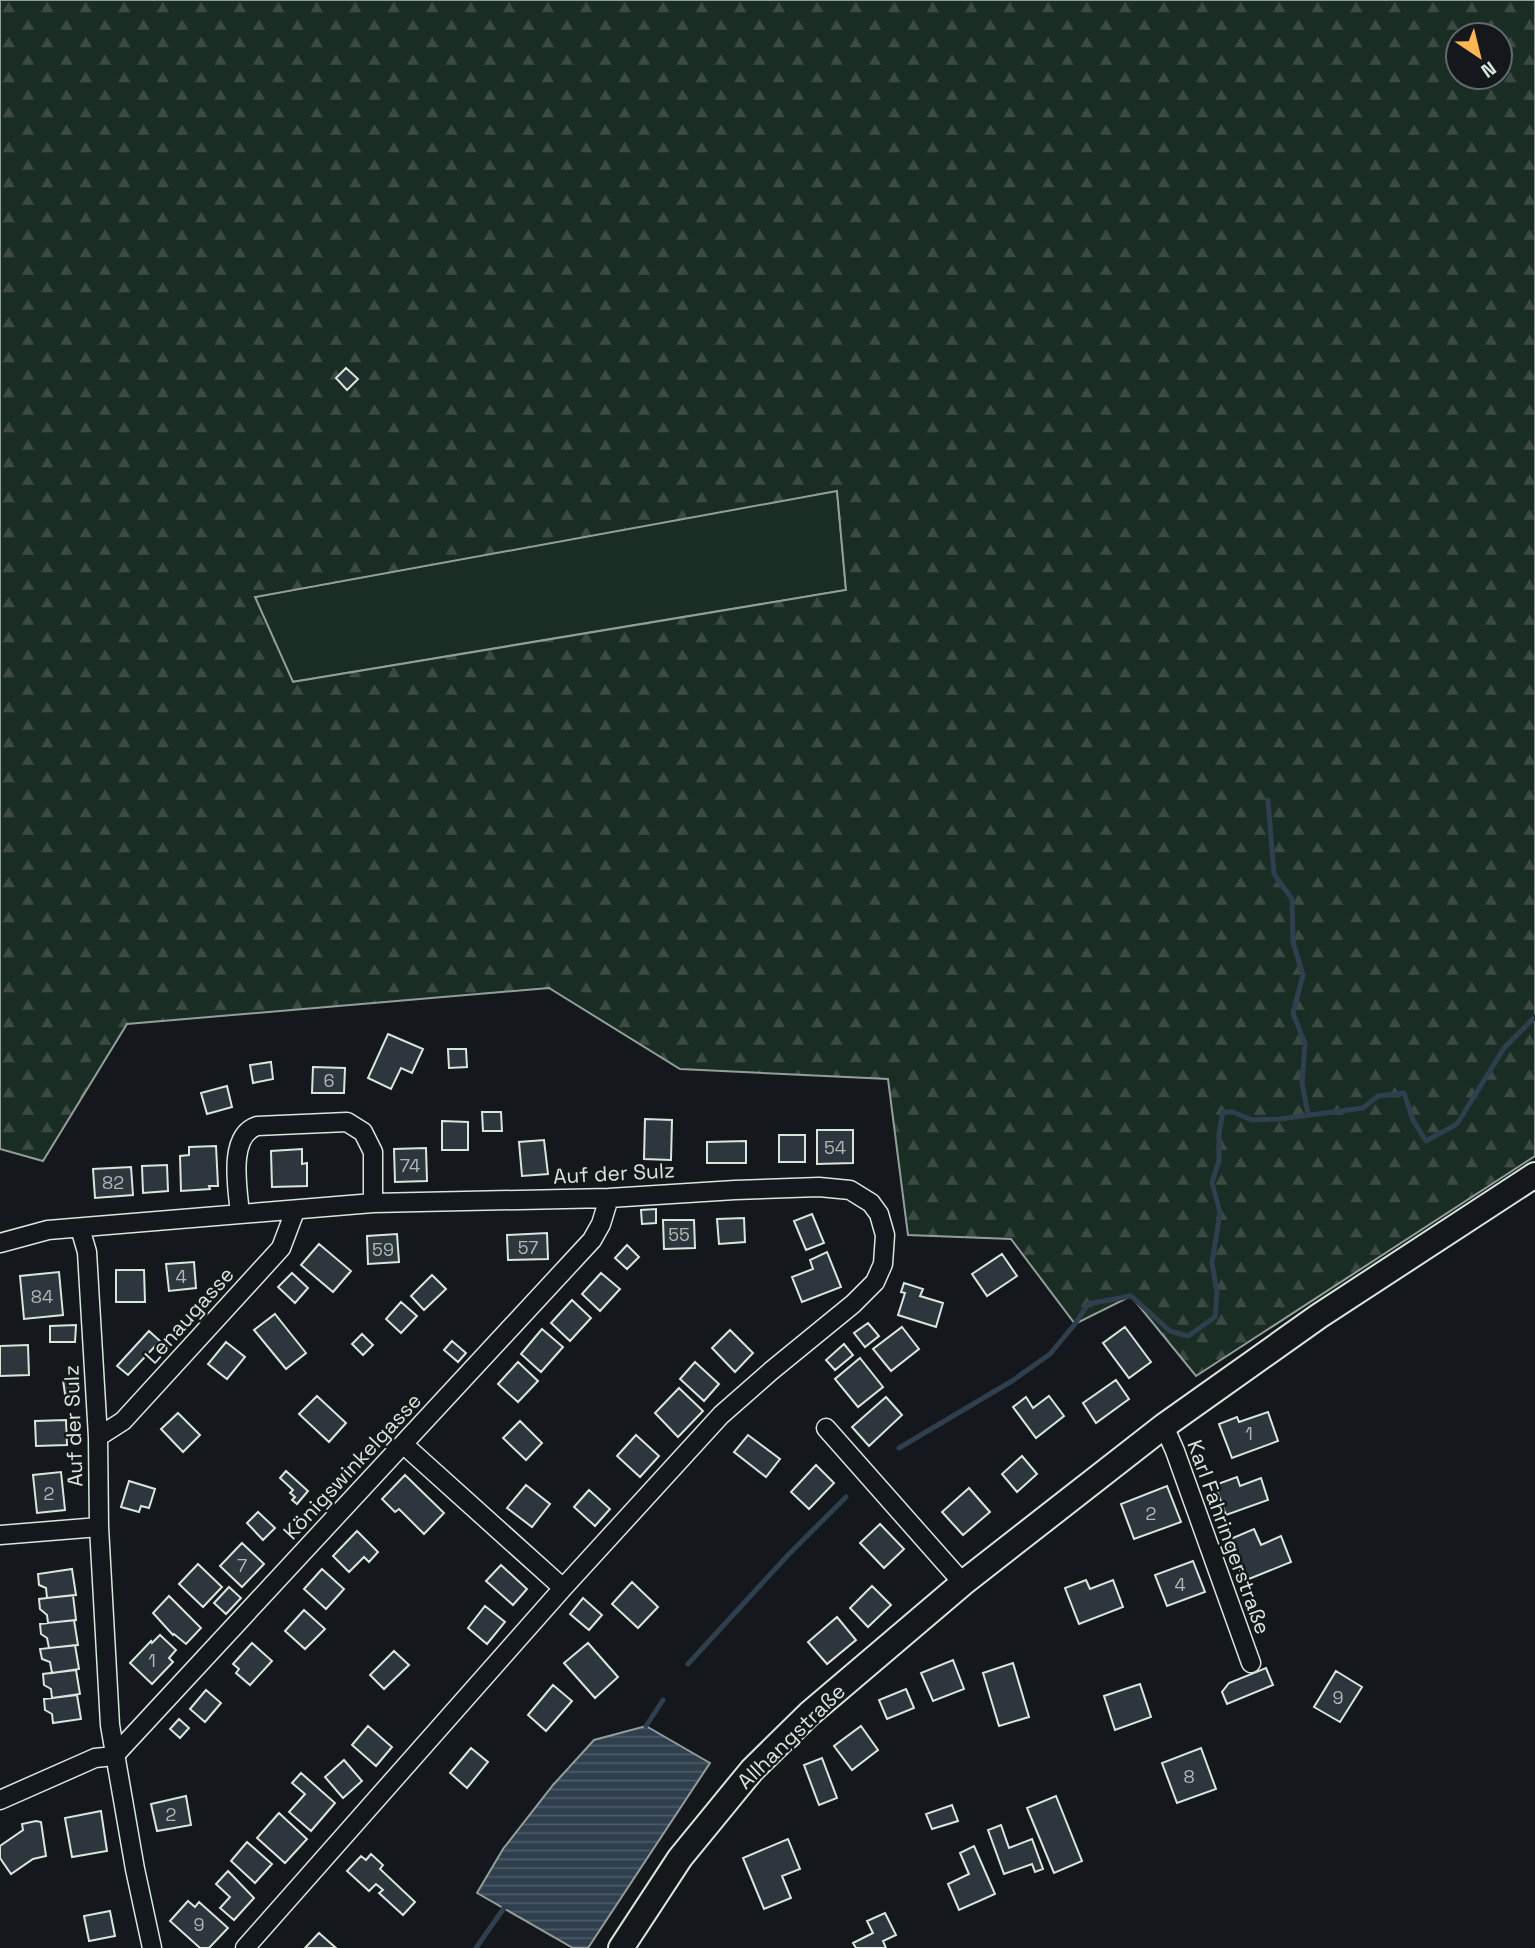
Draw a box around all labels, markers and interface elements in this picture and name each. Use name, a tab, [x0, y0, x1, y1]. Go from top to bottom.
north arrow	[1444, 21, 1514, 91]
text: N	[1476, 56, 1501, 83]
house number: 6	[323, 1069, 335, 1092]
house number: 54	[824, 1136, 846, 1159]
house number: 74	[400, 1154, 420, 1177]
street label: Auf der Sulz	[552, 1156, 676, 1190]
house number: 82	[102, 1171, 124, 1194]
house number: 55	[668, 1223, 690, 1246]
house number: 57	[518, 1236, 538, 1259]
house number: 59	[372, 1238, 394, 1261]
street label: Lenaugasse	[138, 1261, 240, 1369]
house number: 4	[175, 1265, 187, 1288]
house number: 84	[31, 1285, 53, 1308]
street label: Auf der Sulz	[57, 1365, 89, 1487]
street label: Königswinkelgasse	[277, 1387, 427, 1545]
house number: 1	[1245, 1422, 1253, 1445]
street label: Karl Fahringerstraße	[1181, 1436, 1277, 1638]
house number: 2	[44, 1482, 54, 1505]
house number: 2	[1146, 1502, 1156, 1525]
house number: 7	[237, 1554, 247, 1577]
house number: 4	[1174, 1573, 1186, 1596]
house number: 1	[148, 1649, 156, 1672]
street label: Allhangstraße	[731, 1677, 851, 1795]
house number: 9	[1332, 1686, 1344, 1709]
house number: 8	[1183, 1765, 1195, 1788]
house number: 2	[166, 1803, 176, 1826]
house number: 9	[193, 1913, 205, 1936]

